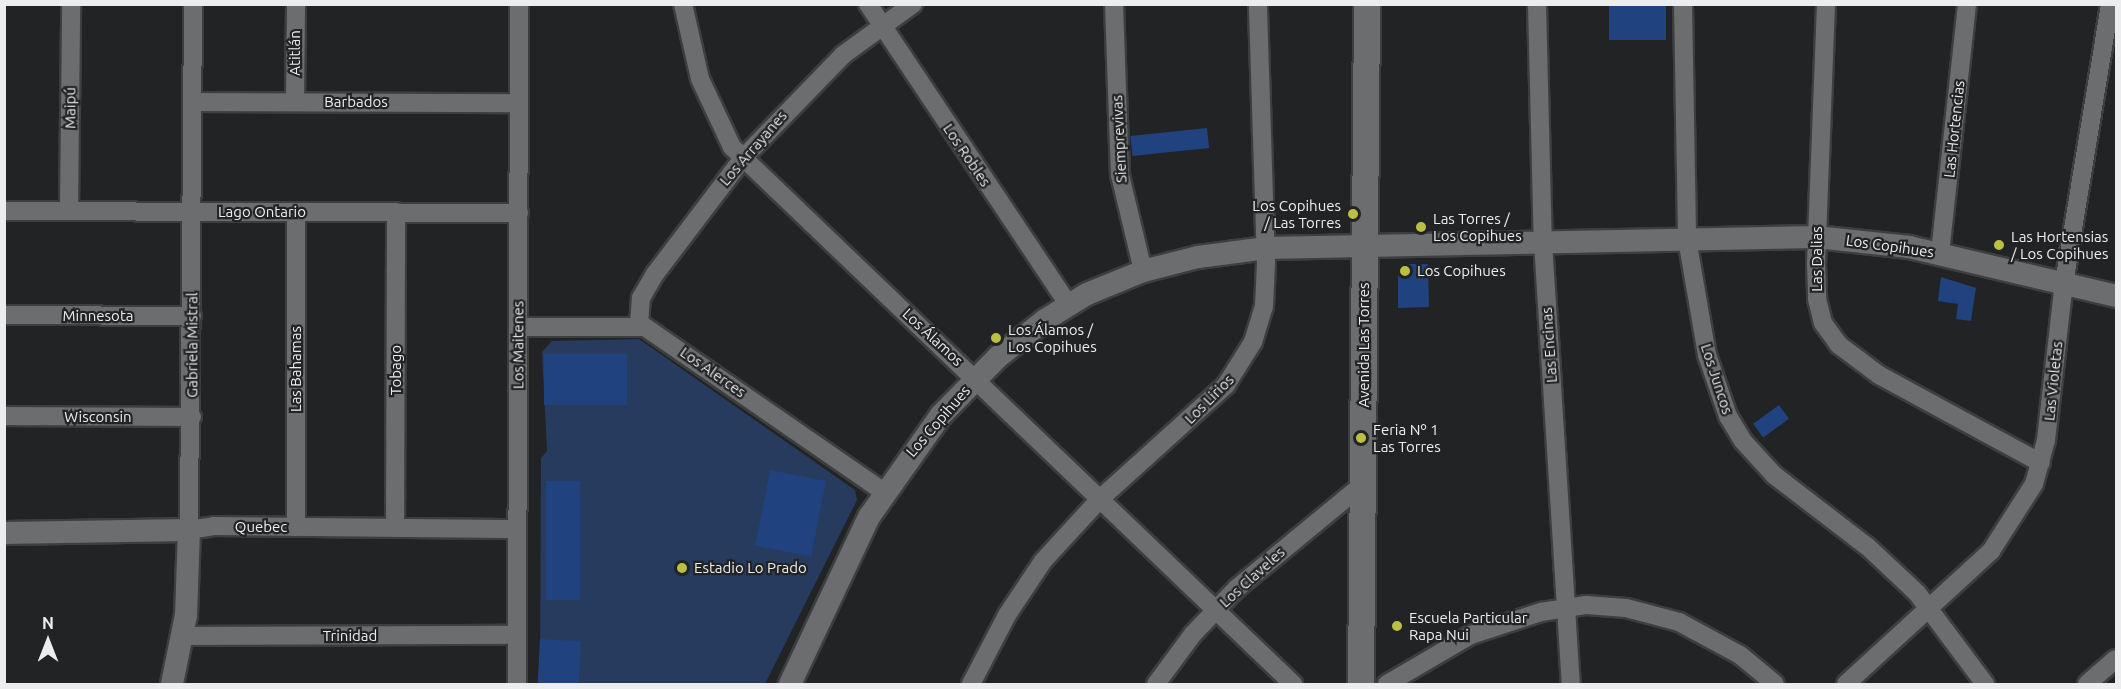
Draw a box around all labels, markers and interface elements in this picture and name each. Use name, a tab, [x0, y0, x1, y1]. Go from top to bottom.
street label: Atitlán	[286, 30, 304, 76]
street label: Las Hortencias	[1940, 79, 1968, 179]
street label: Maipú	[61, 87, 79, 129]
street label: Barbados	[324, 93, 388, 111]
street label: Siemprevivas	[1108, 95, 1130, 183]
street label: Los Arrayanes	[716, 107, 790, 189]
street label: Los Robles	[939, 120, 995, 190]
place label: Los Copihues / Las Torres	[1252, 196, 1341, 231]
street label: Lago Ontario	[218, 203, 306, 221]
marker: Los Copihues / Las Torres	[1346, 207, 1360, 221]
place label: Las Torres / Los Copihues	[1433, 209, 1522, 244]
marker: Las Torres / Los Copihues	[1414, 220, 1428, 234]
street label: Las Dalias	[1808, 226, 1826, 292]
place label: Las Hortensias / Los Copihues	[2011, 227, 2109, 262]
street label: Los Copihues	[1845, 231, 1935, 261]
marker: Las Hortensias / Los Copihues	[1992, 238, 2006, 252]
place label: Los Copihues	[1417, 262, 1506, 280]
marker: Los Copihues	[1398, 264, 1412, 278]
street label: Avenida Las Torres	[1355, 282, 1373, 408]
street label: Gabriela Mistral	[183, 292, 201, 398]
street label: Los Maitenes	[509, 301, 527, 389]
street label: Los Álamos	[899, 305, 967, 369]
street label: Minnesota	[63, 307, 133, 325]
street label: Las Encinas	[1537, 307, 1561, 383]
place label: Los Álamos / Los Copihues	[1008, 320, 1097, 355]
street label: Las Bahamas	[287, 326, 305, 412]
marker: Los Álamos / Los Copihues	[989, 331, 1003, 345]
street label: Las Violetas	[2040, 340, 2066, 422]
street label: Los Juncos	[1697, 341, 1737, 417]
street label: Los Alerces	[677, 343, 749, 401]
street label: Tobago	[387, 345, 405, 395]
street label: Los Lirios	[1181, 371, 1237, 427]
street label: Los Copihues	[902, 382, 974, 460]
street label: Wisconsin	[64, 408, 132, 426]
place label: Feria Nº 1 Las Torres	[1373, 420, 1441, 455]
marker: Feria Nº 1 Las Torres	[1354, 431, 1368, 445]
street label: Quebec	[235, 518, 287, 536]
street label: Los Claveles	[1216, 543, 1288, 611]
place label: Estadio Lo Prado	[694, 559, 807, 577]
marker: Estadio Lo Prado	[675, 561, 689, 575]
place label: Escuela Particular Rapa Nui	[1409, 608, 1528, 643]
north arrow	[18, 611, 78, 671]
text: N	[42, 614, 54, 632]
marker: Escuela Particular Rapa Nui	[1390, 619, 1404, 633]
street label: Trinidad	[323, 627, 377, 645]

